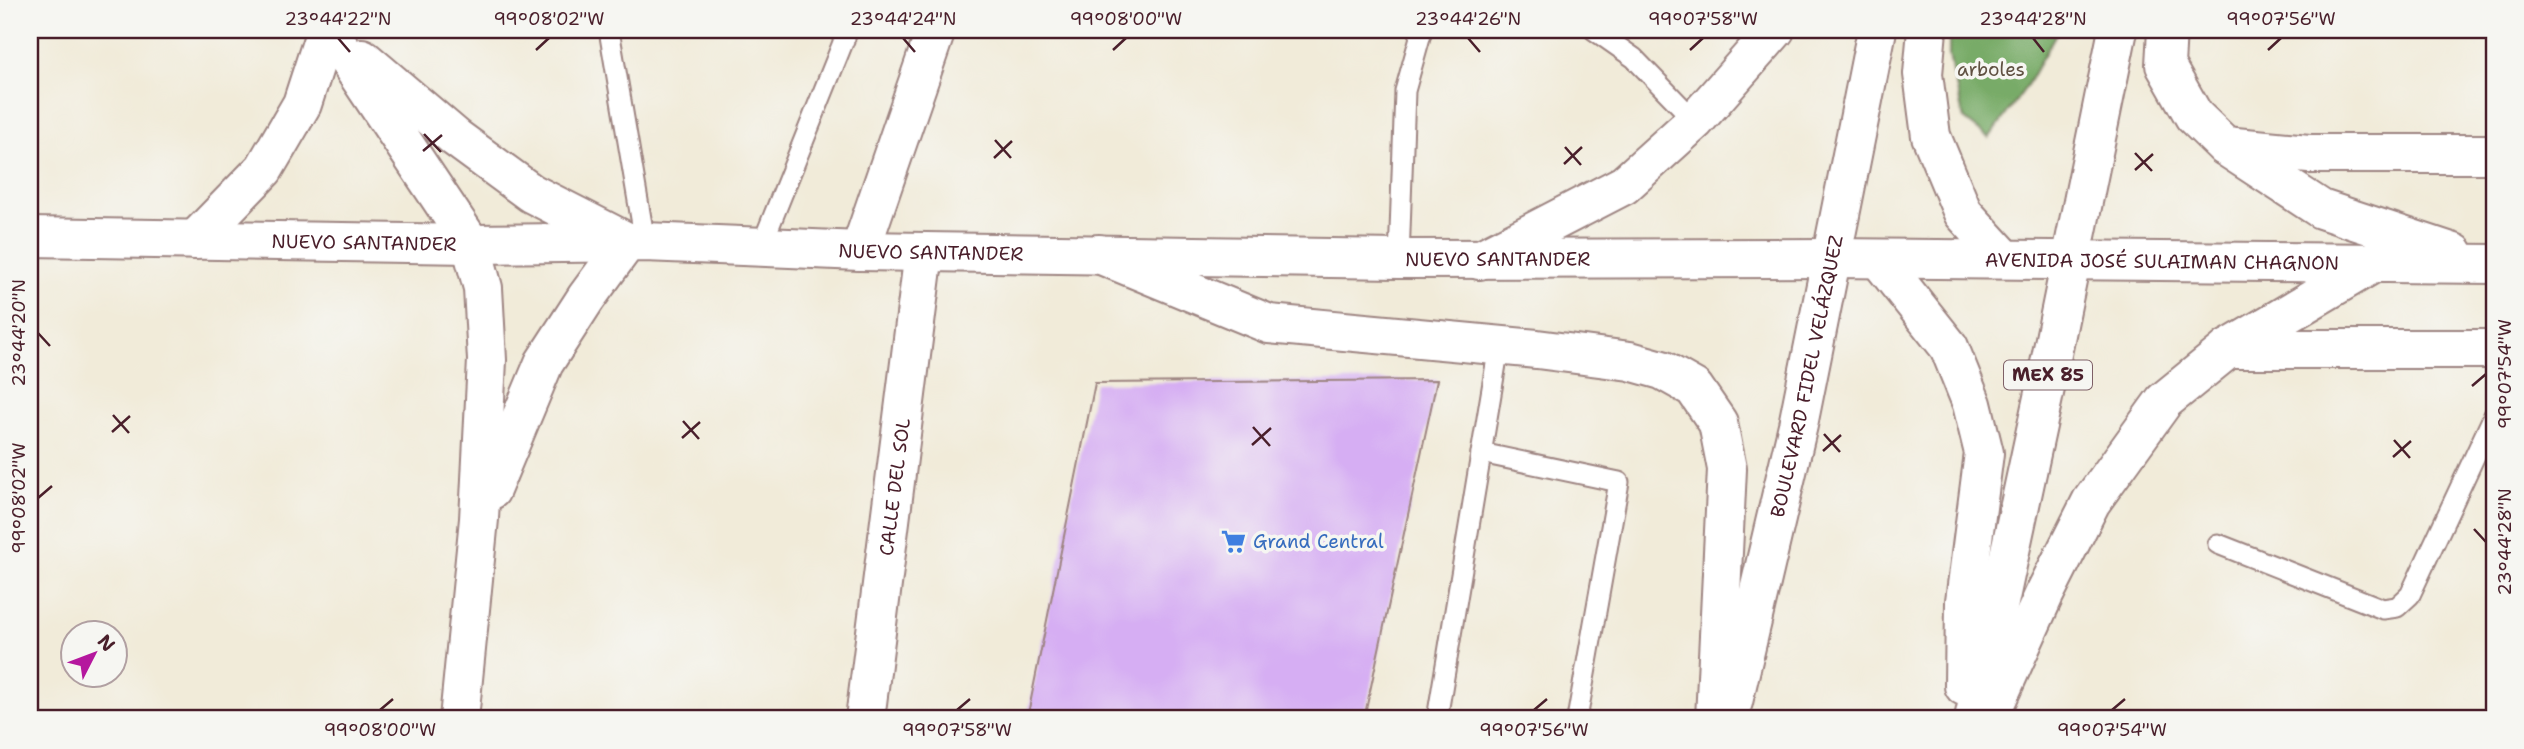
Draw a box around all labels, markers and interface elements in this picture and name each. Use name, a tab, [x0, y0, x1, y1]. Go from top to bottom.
text: 23°44'22"N	[285, 7, 391, 31]
text: 99°08'02"W	[493, 7, 605, 31]
text: 23°44'24"N	[850, 7, 956, 31]
text: 99°08'00"W	[1070, 7, 1182, 31]
text: 23°44'26"N	[1415, 7, 1521, 31]
text: 99°07'58"W	[1648, 7, 1758, 31]
text: 23°44'28"N	[1979, 7, 2087, 31]
text: 99°07'56"W	[2226, 7, 2336, 31]
park label: arboles	[1957, 57, 2025, 82]
street label: NUEVO SANTANDER	[271, 229, 457, 257]
street label: BOULEVARD FIDEL VELÁZQUEZ	[1765, 233, 1849, 520]
street label: NUEVO SANTANDER	[838, 238, 1023, 266]
street label: NUEVO SANTANDER	[1405, 247, 1590, 272]
street label: AVENIDA JOSÉ SULAIMAN CHAGNON	[1985, 247, 2339, 276]
text: 23°44'20"N	[7, 279, 31, 387]
text: 99°07'54"W	[2493, 319, 2517, 429]
road number: MEX 85	[2004, 360, 2092, 390]
street label: CALLE DEL SOL	[874, 417, 916, 557]
text: 99°08'02"W	[7, 442, 31, 554]
text: 23°44'28"N	[2493, 488, 2517, 596]
supermarket icon: Grand Central	[1219, 527, 1247, 555]
place label: Grand Central	[1253, 529, 1384, 554]
north arrow	[60, 620, 130, 690]
text: N	[92, 629, 121, 657]
text: 99°08'00"W	[324, 718, 436, 742]
text: 99°07'58"W	[902, 718, 1012, 742]
text: 99°07'56"W	[1479, 718, 1589, 742]
text: 99°07'54"W	[2057, 718, 2167, 742]

